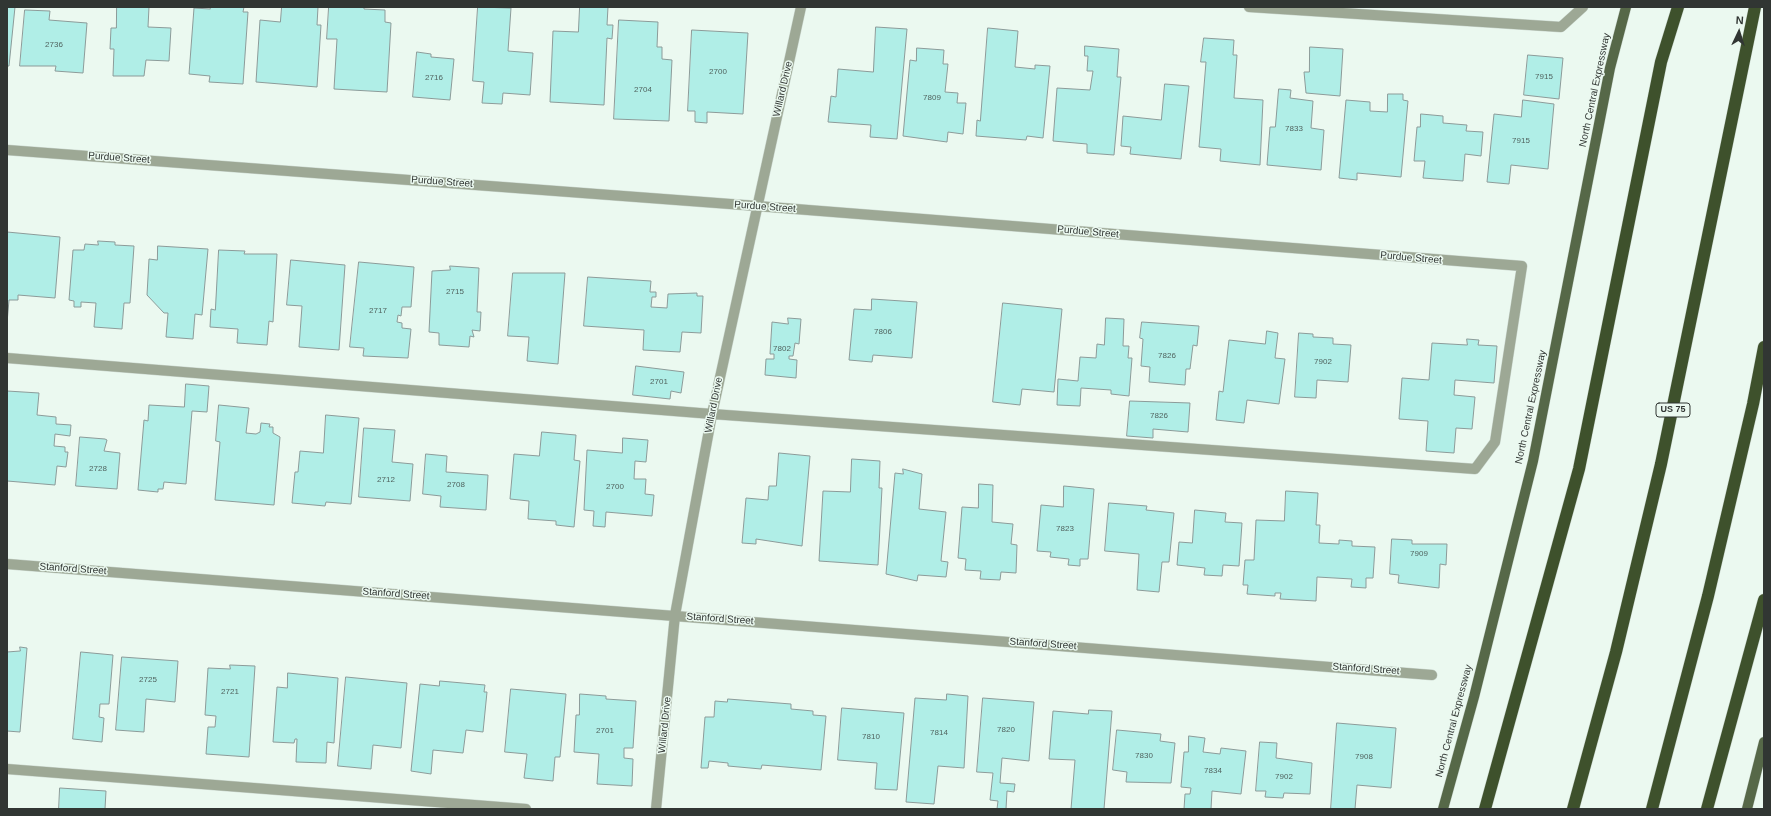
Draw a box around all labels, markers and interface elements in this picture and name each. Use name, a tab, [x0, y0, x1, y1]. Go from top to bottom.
north arrow	[1719, 12, 1759, 52]
text: N	[1735, 14, 1744, 26]
street label: North Central Expressway	[1577, 32, 1613, 148]
house number: 2736	[45, 40, 63, 50]
street label: Willard Drive	[771, 60, 795, 118]
house number: 2700	[709, 67, 727, 77]
house number: 7915	[1535, 72, 1553, 82]
house number: 2716	[425, 73, 443, 83]
house number: 2704	[634, 85, 652, 95]
house number: 7809	[923, 93, 941, 103]
house number: 7833	[1285, 124, 1303, 134]
house number: 7915	[1512, 136, 1530, 146]
street label: Purdue Street	[88, 150, 150, 166]
street label: Purdue Street	[411, 174, 473, 190]
street label: Purdue Street	[734, 199, 796, 215]
street label: Purdue Street	[1057, 223, 1119, 241]
street label: Purdue Street	[1380, 249, 1442, 267]
house number: 2715	[446, 287, 464, 297]
house number: 2717	[369, 306, 387, 316]
house number: 7806	[874, 327, 892, 337]
house number: 7802	[773, 344, 791, 354]
street label: North Central Expressway	[1513, 349, 1549, 465]
house number: 7826	[1158, 351, 1176, 361]
house number: 7902	[1314, 357, 1332, 367]
street label: Willard Drive	[703, 376, 725, 434]
house number: 2701	[650, 377, 668, 387]
road number: US 75	[1656, 403, 1690, 417]
house number: 7826	[1150, 411, 1168, 421]
house number: 2728	[89, 464, 107, 474]
house number: 2712	[377, 475, 395, 485]
house number: 2708	[447, 480, 465, 490]
house number: 2700	[606, 482, 624, 492]
house number: 7823	[1056, 524, 1074, 534]
house number: 7909	[1410, 549, 1428, 559]
street label: Stanford Street	[39, 561, 107, 577]
street label: Stanford Street	[362, 586, 430, 602]
street label: Stanford Street	[686, 611, 754, 627]
street label: Stanford Street	[1009, 636, 1077, 652]
street label: Stanford Street	[1332, 661, 1400, 677]
street label: North Central Expressway	[1433, 663, 1475, 779]
house number: 2725	[139, 675, 157, 685]
house number: 2721	[221, 687, 239, 697]
street label: Willard Drive	[656, 696, 674, 754]
house number: 7820	[997, 725, 1015, 735]
house number: 2701	[596, 726, 614, 736]
house number: 7814	[930, 728, 948, 738]
house number: 7810	[862, 732, 880, 742]
house number: 7830	[1135, 751, 1153, 761]
house number: 7908	[1355, 752, 1373, 762]
house number: 7834	[1204, 766, 1222, 776]
house number: 7902	[1275, 772, 1293, 782]

